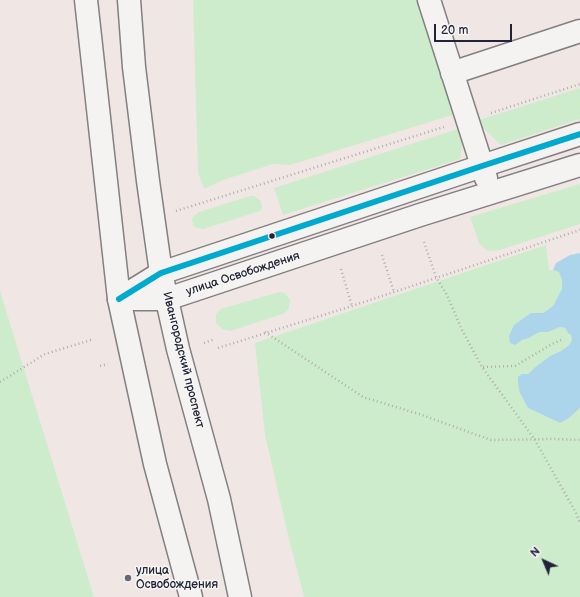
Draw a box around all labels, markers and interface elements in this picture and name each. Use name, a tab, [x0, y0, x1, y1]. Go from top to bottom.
scale bar	[436, 16, 514, 42]
text: 20 m	[441, 23, 468, 38]
unlabelled marker	[267, 231, 277, 241]
street label: улица Освобождения	[184, 249, 302, 299]
street label: Ивангородский проспект	[159, 290, 207, 430]
north arrow	[524, 541, 564, 581]
text: N	[528, 544, 543, 560]
place label: улица Освобождения	[136, 564, 218, 592]
marker: улица Освобождения	[123, 573, 133, 583]

